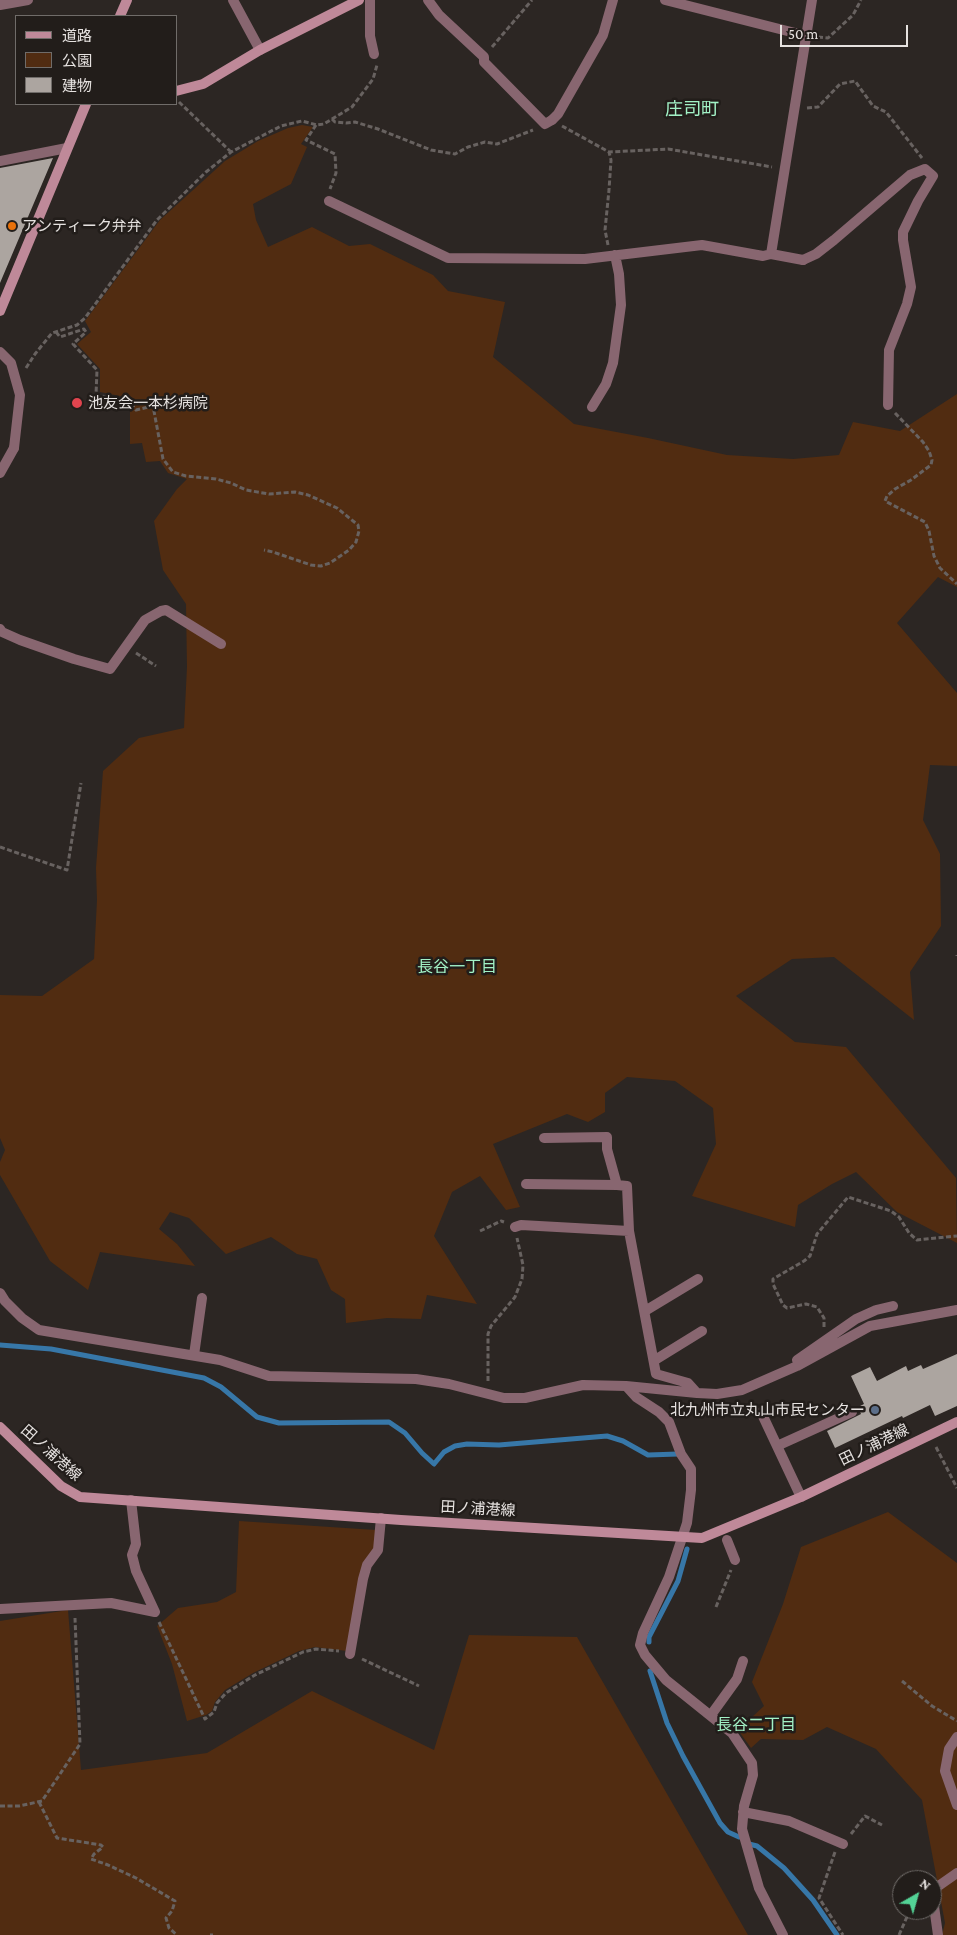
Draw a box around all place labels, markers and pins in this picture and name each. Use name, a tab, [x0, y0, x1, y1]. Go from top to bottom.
place label: アンティーク弁弁	[22, 217, 142, 235]
marker: アンティーク弁弁	[6, 220, 18, 232]
place label: 池友会一本杉病院	[88, 394, 208, 412]
marker: 池友会一本杉病院	[70, 396, 84, 410]
place label: 北九州市立丸山市民センター	[670, 1401, 865, 1419]
marker: 北九州市立丸山市民センター	[869, 1404, 881, 1416]

